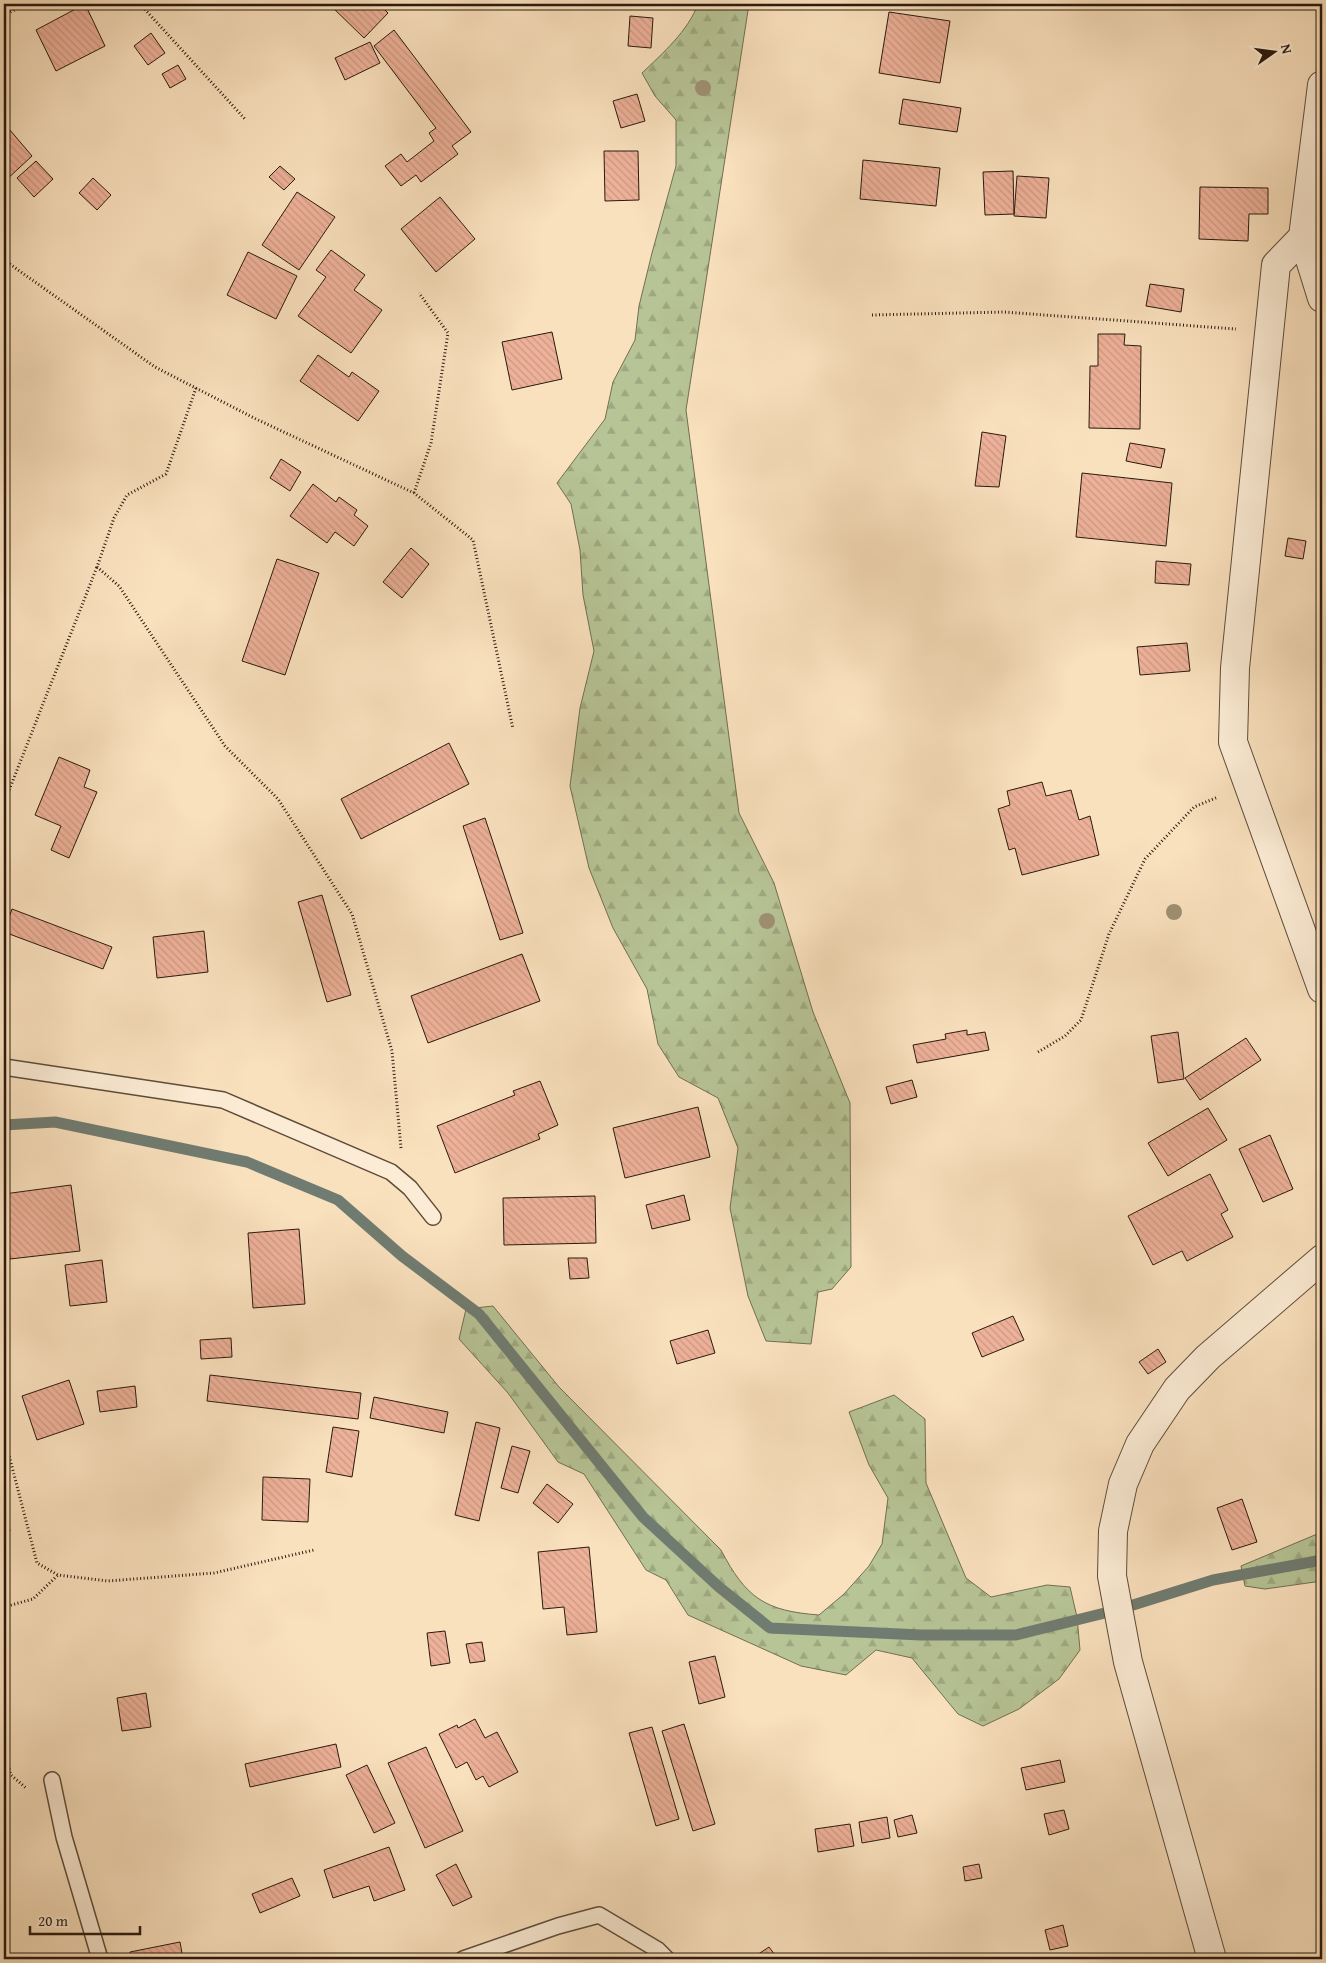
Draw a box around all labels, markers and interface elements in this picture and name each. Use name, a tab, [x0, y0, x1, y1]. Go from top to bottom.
north arrow	[1248, 28, 1298, 78]
text: N	[1276, 42, 1298, 56]
scale bar	[30, 1903, 140, 1935]
text: 20 m	[38, 1910, 69, 1931]

